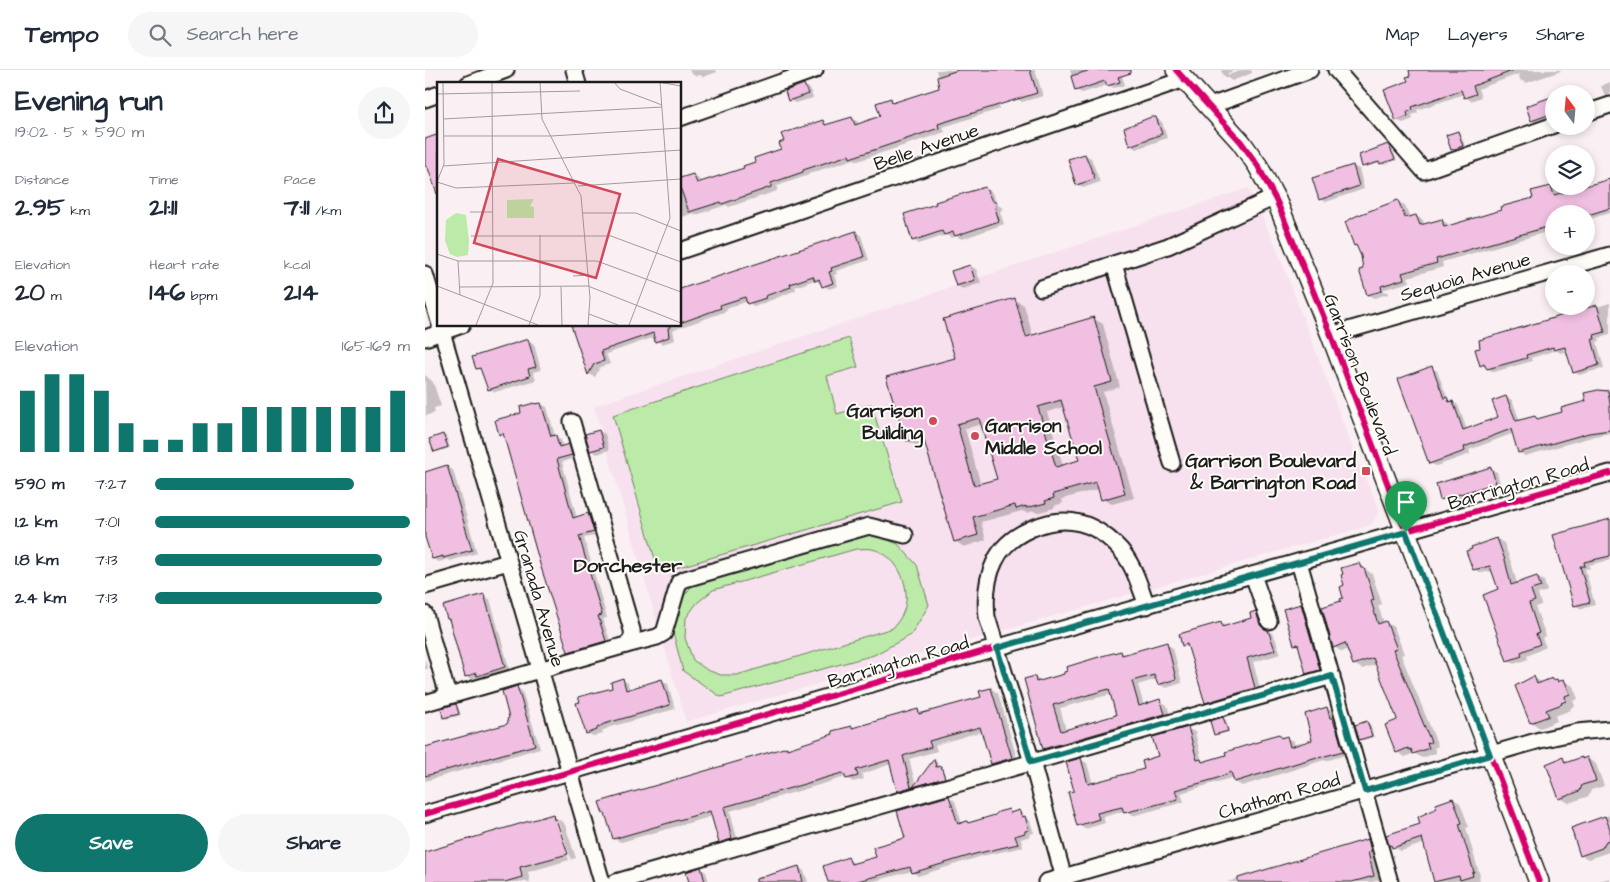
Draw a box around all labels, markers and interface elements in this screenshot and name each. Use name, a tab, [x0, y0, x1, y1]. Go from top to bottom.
search box	[128, 12, 478, 57]
text: Tempo	[25, 18, 98, 52]
icon: search	[146, 21, 174, 49]
text: Search here	[186, 21, 299, 48]
text: Map	[1385, 22, 1419, 47]
text: Layers	[1447, 22, 1508, 47]
text: Share	[1536, 22, 1585, 47]
text: Evening run	[15, 82, 163, 121]
inset map	[437, 82, 681, 326]
north arrow	[1545, 85, 1595, 135]
map controls	[1545, 85, 1595, 315]
button: share	[358, 87, 410, 139]
street label: Belle Avenue	[870, 117, 983, 178]
text: 19:02 · 5 × 590 m	[15, 121, 144, 143]
button: layers	[1545, 145, 1595, 195]
text: Distance	[15, 170, 69, 190]
text: Time	[149, 170, 179, 190]
text: Pace	[284, 170, 316, 190]
text: 2.95	[15, 190, 65, 225]
text: 21:11	[149, 190, 177, 225]
text: 7:11	[284, 190, 310, 225]
text: km	[65, 201, 90, 221]
text: /km	[310, 201, 341, 221]
button: +	[1545, 205, 1595, 255]
street label: Sequoia Avenue	[1397, 246, 1534, 309]
text: Elevation	[15, 255, 70, 275]
text: Heart rate	[149, 255, 220, 275]
text: kcal	[284, 255, 310, 275]
button: −	[1545, 265, 1595, 315]
text: 20	[15, 275, 45, 310]
text: 146	[149, 275, 185, 310]
text: 214	[284, 275, 318, 310]
text: m	[45, 286, 62, 306]
text: bpm	[185, 286, 217, 306]
street label: Garrison Boulevard	[1316, 290, 1403, 459]
text: Elevation	[15, 335, 78, 357]
text: 165–169 m	[342, 335, 410, 357]
place label: Garrison Building	[847, 398, 923, 448]
place label: Garrison Middle School	[985, 413, 1102, 462]
marker: Garrison Building	[927, 415, 939, 427]
marker: Garrison Middle School	[969, 430, 981, 442]
place label: Garrison Boulevard & Barrington Road	[1185, 448, 1356, 498]
street label: Barrington Road	[1445, 451, 1593, 518]
marker: Garrison Boulevard & Barrington Road	[1360, 465, 1372, 477]
text: 590 m	[15, 473, 64, 495]
text: 7:27	[95, 473, 127, 495]
pin	[1385, 481, 1427, 532]
icon: arrive	[1392, 488, 1420, 516]
text: 1.2 km	[15, 511, 57, 533]
text: 7:01	[95, 511, 120, 533]
street label: Granada Avenue	[506, 527, 571, 670]
text: 1.8 km	[15, 549, 58, 571]
text: 7:13	[95, 549, 118, 571]
district label: Dorchester	[574, 552, 683, 580]
text: 2.4 km	[15, 587, 66, 609]
text: 7:13	[95, 587, 118, 609]
street label: Barrington Road	[825, 629, 973, 696]
street label: Chatham Road	[1215, 766, 1344, 827]
button: Save	[15, 814, 208, 872]
button: Share	[218, 814, 410, 872]

